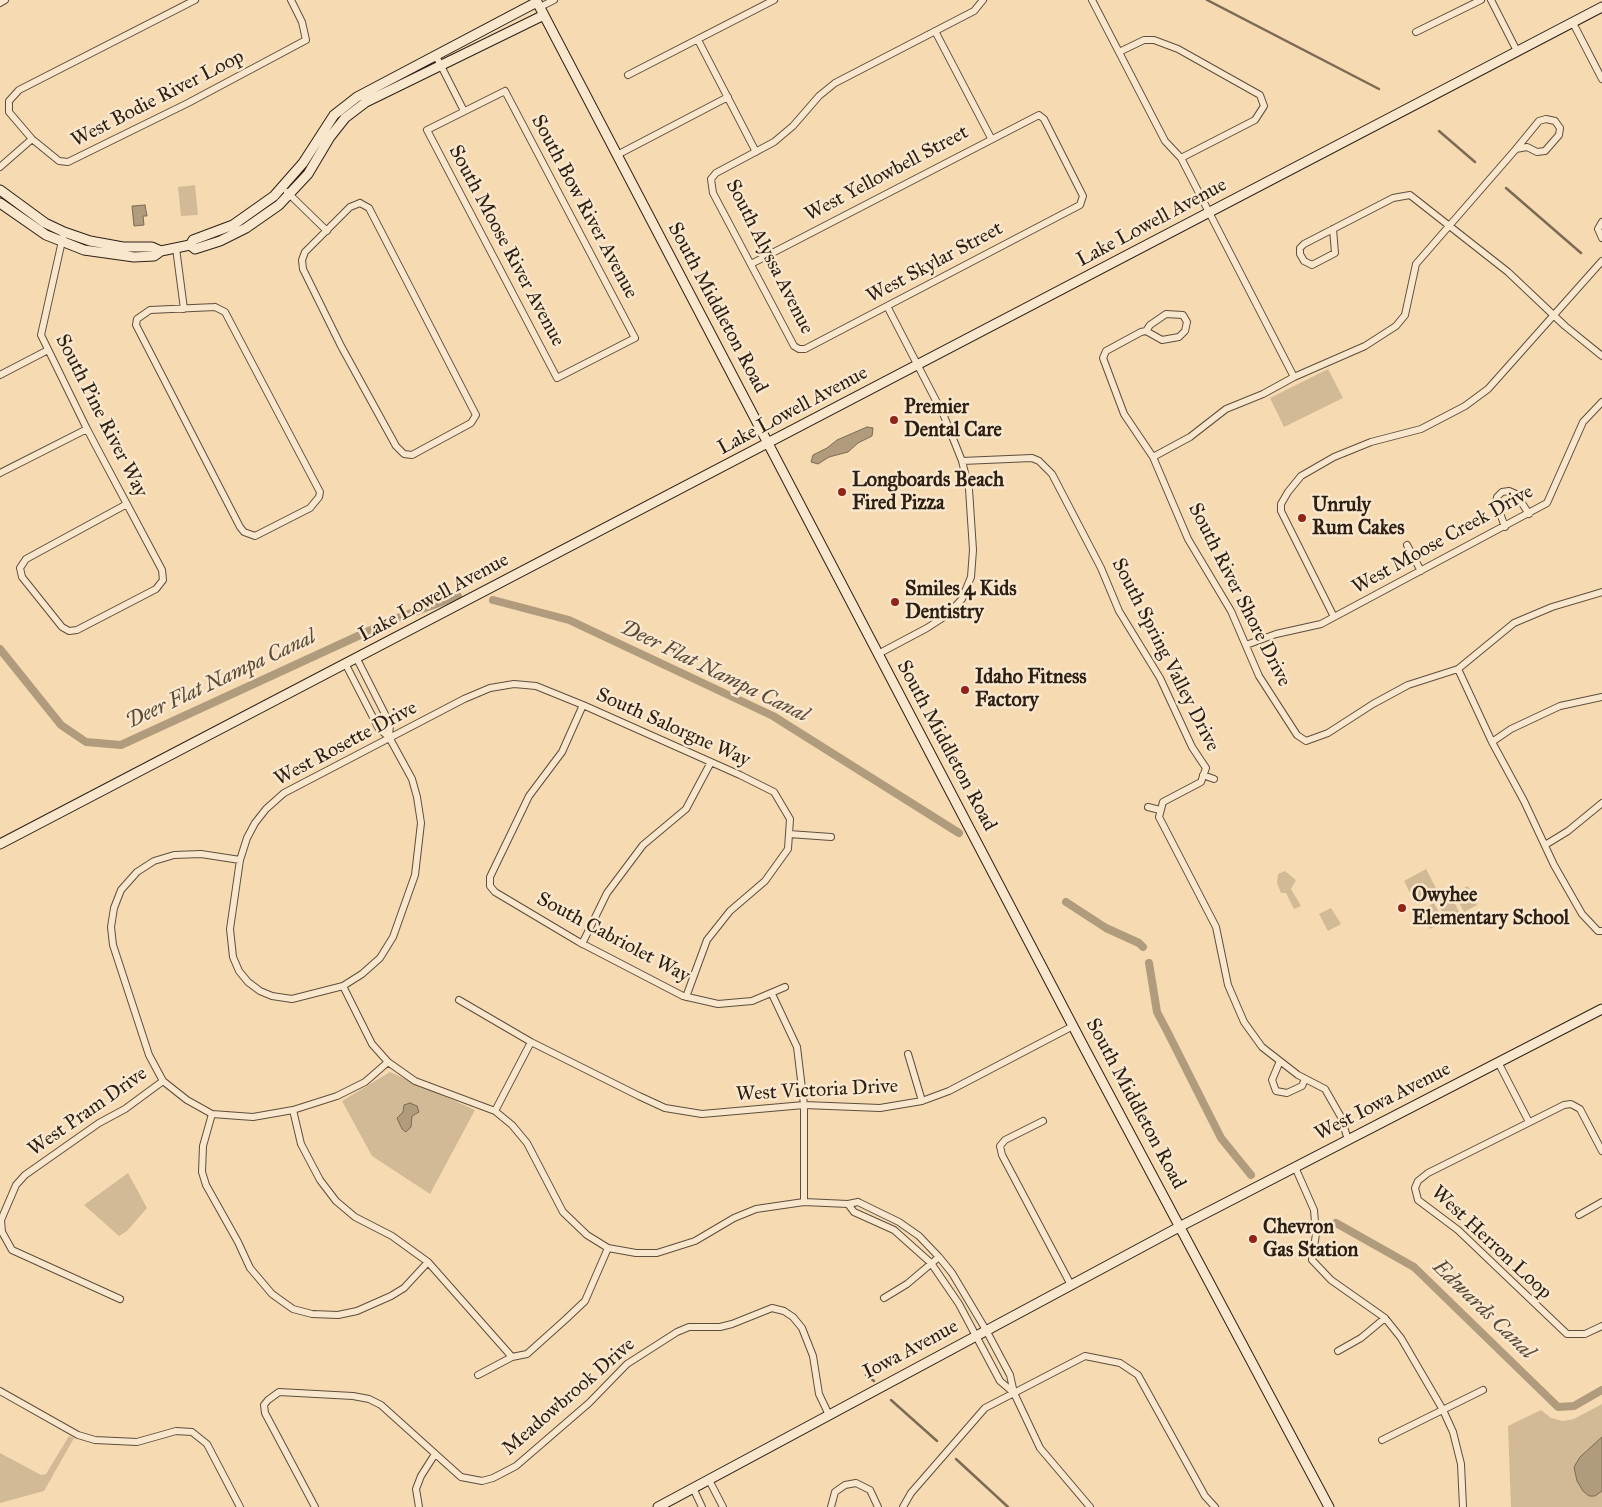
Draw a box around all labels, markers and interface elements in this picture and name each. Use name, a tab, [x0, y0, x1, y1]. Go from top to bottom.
street label: West Bodie River Loop	[68, 45, 248, 153]
street label: South Bow River Avenue	[525, 111, 643, 303]
street label: West Yellowbell Street	[801, 121, 973, 227]
street label: South Moose River Avenue	[443, 141, 569, 351]
street label: Lake Lowell Avenue	[1073, 173, 1231, 273]
street label: South Alyssa Avenue	[720, 176, 818, 338]
street label: West Skylar Street	[863, 217, 1007, 309]
street label: South Middleton Road	[662, 219, 772, 397]
street label: South Pine River Way	[50, 330, 152, 502]
street label: Lake Lowell Avenue	[714, 361, 872, 461]
place label: Premier Dental Care	[904, 396, 1002, 443]
marker: Premier Dental Care	[888, 414, 900, 426]
place label: Longboards Beach Fired Pizza	[852, 469, 1004, 516]
street label: West Moose Creek Drive	[1348, 480, 1538, 600]
marker: Longboards Beach Fired Pizza	[836, 486, 848, 498]
place label: Unruly Rum Cakes	[1312, 494, 1404, 541]
street label: South River Shore Drive	[1182, 499, 1296, 691]
marker: Unruly Rum Cakes	[1296, 512, 1308, 524]
street label: Lake Lowell Avenue	[355, 548, 513, 648]
street label: South Spring Valley Drive	[1106, 554, 1224, 756]
place label: Smiles 4 Kids Dentistry	[905, 578, 1016, 625]
marker: Smiles 4 Kids Dentistry	[889, 596, 901, 608]
water label: Deer Flat Nampa Canal	[616, 615, 812, 729]
water label: Deer Flat Nampa Canal	[122, 625, 320, 735]
street label: South Middleton Road	[891, 657, 1001, 835]
place label: Idaho Fitness Factory	[975, 666, 1087, 713]
street label: South Salorgne Way	[592, 683, 754, 773]
marker: Idaho Fitness Factory	[959, 684, 971, 696]
street label: West Rosette Drive	[271, 696, 421, 792]
place label: Owyhee Elementary School	[1412, 884, 1569, 931]
street label: South Cabriolet Way	[532, 887, 694, 989]
marker: Owyhee Elementary School	[1396, 902, 1408, 914]
street label: South Middleton Road	[1080, 1015, 1190, 1193]
street label: West Iowa Avenue	[1311, 1057, 1455, 1147]
street label: West Pram Drive	[24, 1062, 152, 1162]
street label: West Victoria Drive	[735, 1075, 899, 1107]
street label: West Herron Loop	[1426, 1181, 1556, 1305]
place label: Chevron Gas Station	[1263, 1216, 1358, 1263]
marker: Chevron Gas Station	[1247, 1233, 1259, 1245]
water label: Edwards Canal	[1427, 1255, 1539, 1365]
street label: Iowa Avenue	[859, 1315, 963, 1385]
street label: Meadowbrook Drive	[498, 1333, 640, 1461]

